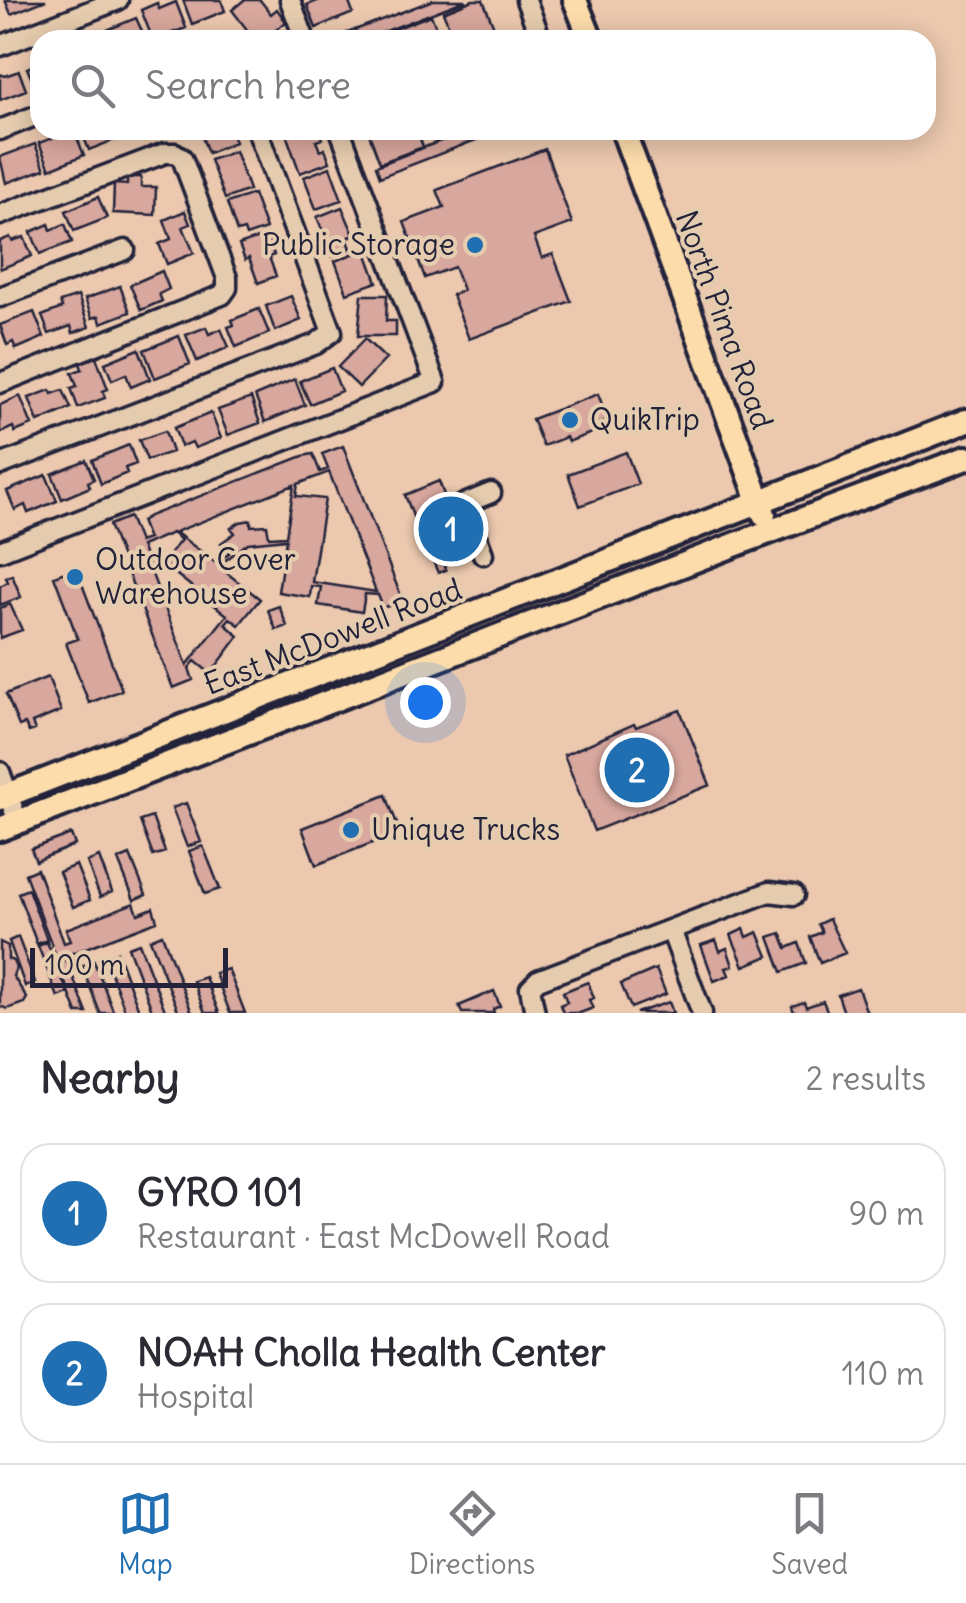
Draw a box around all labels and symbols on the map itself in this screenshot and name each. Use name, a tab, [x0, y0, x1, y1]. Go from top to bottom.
street label: North Pima Road	[668, 205, 782, 434]
place label: Public Storage	[262, 225, 455, 263]
marker: Public Storage	[464, 234, 486, 256]
place label: QuikTrip	[590, 400, 700, 438]
marker: QuikTrip	[559, 409, 581, 431]
pin: 1	[418, 492, 484, 566]
place label: Outdoor Cover Warehouse	[95, 540, 296, 612]
marker: Outdoor Cover Warehouse	[64, 566, 86, 588]
street label: East McDowell Road	[198, 569, 467, 703]
your location	[400, 677, 451, 728]
pin: 2	[604, 732, 670, 808]
place label: Unique Trucks	[371, 810, 560, 848]
marker: Unique Trucks	[340, 819, 362, 841]
scale bar	[30, 943, 228, 988]

